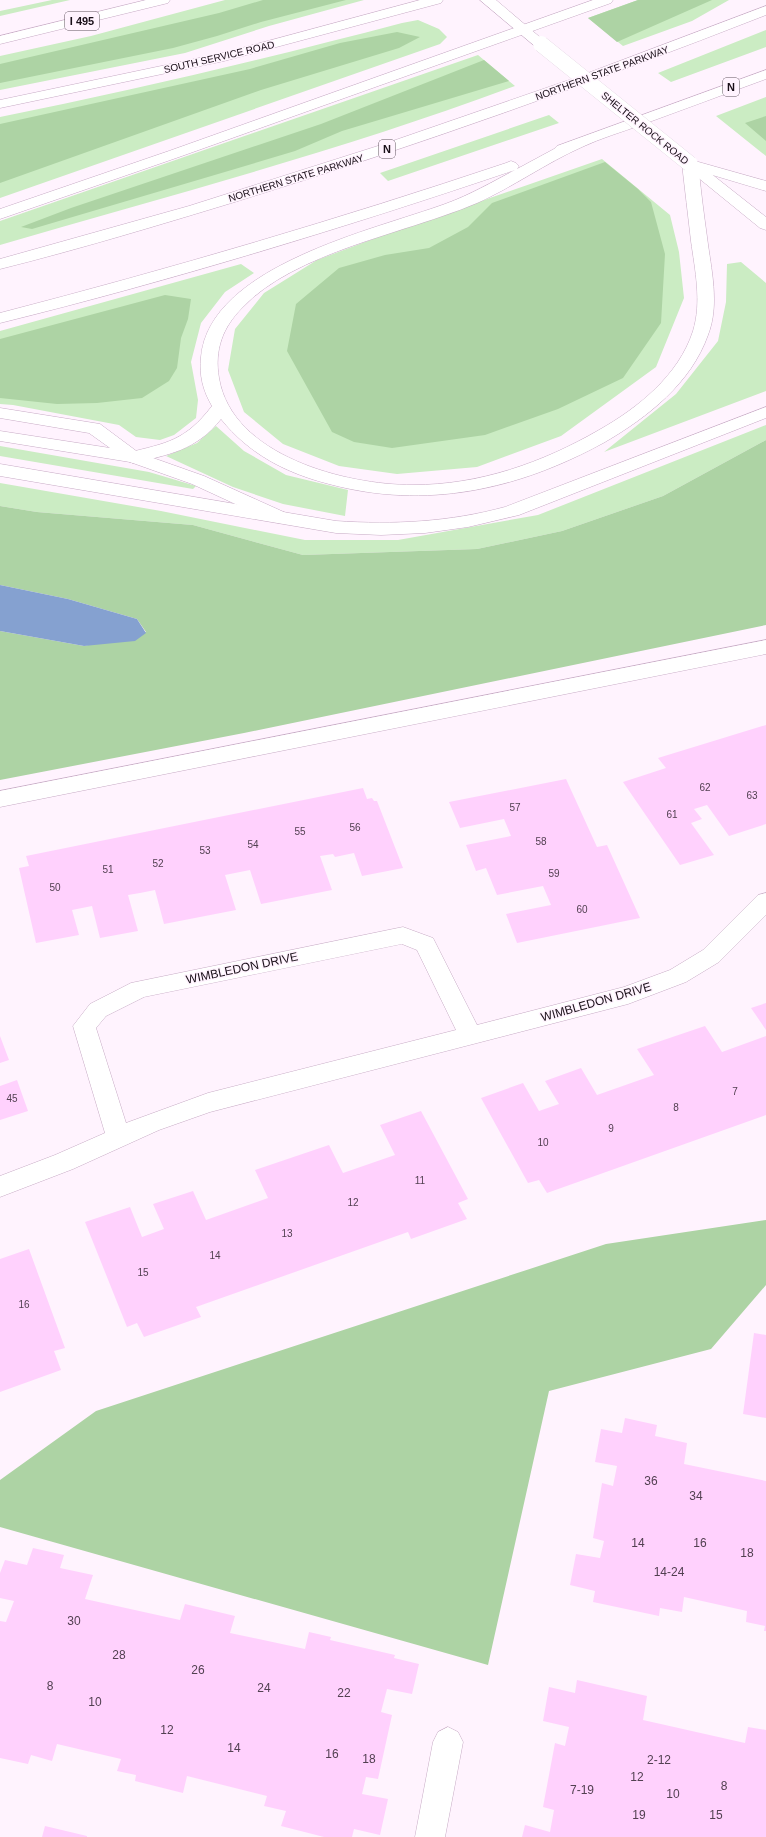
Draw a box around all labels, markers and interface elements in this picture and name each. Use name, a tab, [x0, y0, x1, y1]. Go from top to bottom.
road number: I 495	[65, 12, 99, 30]
street label: SOUTH SERVICE ROAD	[163, 39, 275, 75]
street label: NORTHERN STATE PARKWAY	[534, 44, 670, 102]
road number: N	[723, 78, 739, 96]
street label: SHELTER ROCK ROAD	[599, 90, 691, 166]
road number: N	[379, 140, 395, 158]
street label: NORTHERN STATE PARKWAY	[227, 152, 365, 204]
house number: 62	[699, 782, 711, 793]
house number: 63	[746, 790, 758, 801]
house number: 57	[509, 802, 521, 813]
house number: 61	[666, 809, 678, 820]
house number: 56	[349, 822, 361, 833]
house number: 55	[294, 826, 306, 837]
house number: 58	[535, 836, 547, 847]
house number: 54	[247, 839, 259, 850]
house number: 53	[199, 845, 211, 856]
house number: 52	[152, 858, 164, 869]
house number: 51	[102, 864, 114, 875]
house number: 59	[548, 868, 560, 879]
house number: 50	[49, 882, 61, 893]
house number: 60	[576, 904, 588, 915]
street label: WIMBLEDON DRIVE	[185, 949, 299, 987]
street label: WIMBLEDON DRIVE	[539, 980, 653, 1024]
house number: 7	[732, 1086, 738, 1097]
house number: 45	[6, 1093, 18, 1104]
house number: 8	[673, 1102, 679, 1113]
house number: 9	[608, 1123, 614, 1134]
house number: 10	[537, 1137, 549, 1148]
house number: 11	[415, 1175, 426, 1186]
house number: 12	[347, 1197, 359, 1208]
house number: 13	[281, 1228, 293, 1239]
house number: 14	[209, 1250, 221, 1261]
house number: 15	[137, 1267, 149, 1278]
house number: 16	[18, 1299, 30, 1310]
house number: 36	[644, 1474, 658, 1488]
house number: 34	[689, 1489, 703, 1503]
house number: 14	[631, 1536, 645, 1550]
house number: 16	[693, 1536, 707, 1550]
house number: 18	[740, 1546, 754, 1560]
house number: 14-24	[654, 1565, 685, 1579]
house number: 30	[67, 1614, 81, 1628]
house number: 28	[112, 1648, 126, 1662]
house number: 26	[191, 1663, 205, 1677]
house number: 8	[47, 1679, 54, 1693]
house number: 24	[257, 1681, 271, 1695]
house number: 22	[337, 1686, 351, 1700]
house number: 10	[88, 1695, 102, 1709]
house number: 12	[160, 1723, 174, 1737]
house number: 14	[227, 1741, 241, 1755]
house number: 16	[325, 1747, 339, 1761]
house number: 18	[362, 1752, 376, 1766]
house number: 2-12	[647, 1753, 671, 1767]
house number: 12	[630, 1770, 644, 1784]
house number: 8	[721, 1779, 728, 1793]
house number: 7-19	[570, 1783, 594, 1797]
house number: 10	[666, 1787, 680, 1801]
house number: 19	[632, 1808, 646, 1822]
house number: 15	[709, 1808, 723, 1822]

